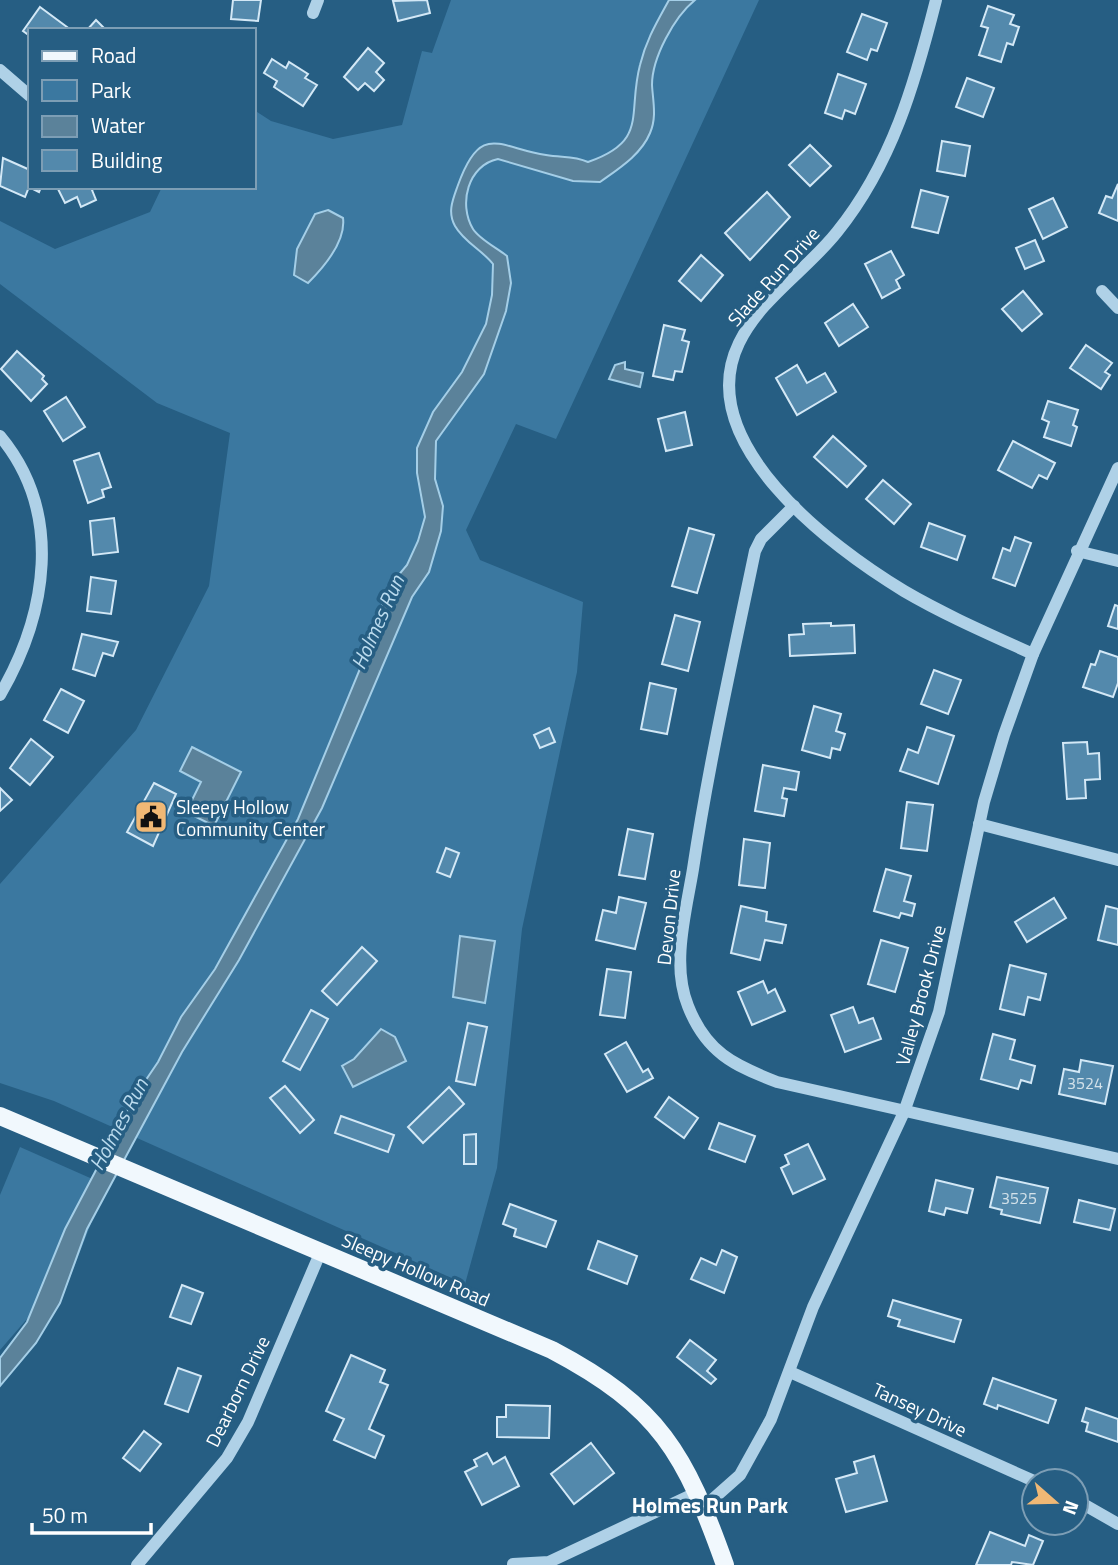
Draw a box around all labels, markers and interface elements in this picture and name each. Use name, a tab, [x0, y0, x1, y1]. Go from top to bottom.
legend	[28, 28, 256, 189]
text: Road	[91, 39, 136, 71]
text: Park	[91, 74, 131, 106]
text: Water	[91, 109, 145, 141]
text: Building	[91, 144, 163, 176]
street label: Slade Run Drive	[720, 220, 826, 332]
water label: Holmes Run	[342, 569, 412, 674]
place label: Sleepy Hollow Community Center	[176, 792, 326, 843]
public building icon: Sleepy Hollow Community Center	[132, 798, 170, 836]
street label: Devon Drive	[649, 867, 687, 967]
street label: Valley Brook Drive	[887, 921, 953, 1069]
house number: 3524	[1067, 1071, 1103, 1095]
water label: Holmes Run	[80, 1072, 156, 1176]
house number: 3525	[1001, 1186, 1037, 1210]
street label: Sleepy Hollow Road	[337, 1225, 495, 1313]
street label: Dearborn Drive	[198, 1330, 276, 1452]
street label: Tansey Drive	[868, 1374, 972, 1444]
north arrow	[1020, 1467, 1090, 1537]
district label: Holmes Run Park	[632, 1489, 788, 1521]
scale bar	[32, 1492, 150, 1536]
text: N	[1056, 1497, 1087, 1519]
text: 50 m	[42, 1499, 88, 1531]

